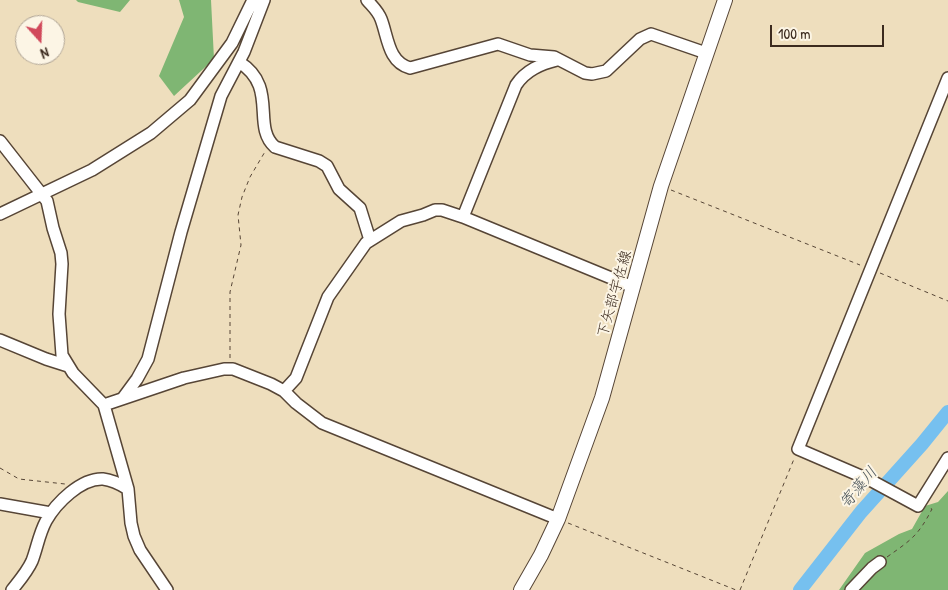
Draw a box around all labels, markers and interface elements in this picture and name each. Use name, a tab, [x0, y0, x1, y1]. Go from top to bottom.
north arrow	[15, 15, 65, 65]
scale bar	[773, 15, 887, 47]
text: 100 m	[778, 23, 811, 44]
text: N	[38, 43, 52, 64]
street label: 下矢部宇佐線	[594, 248, 636, 340]
water label: 寄藻川	[836, 463, 882, 513]

